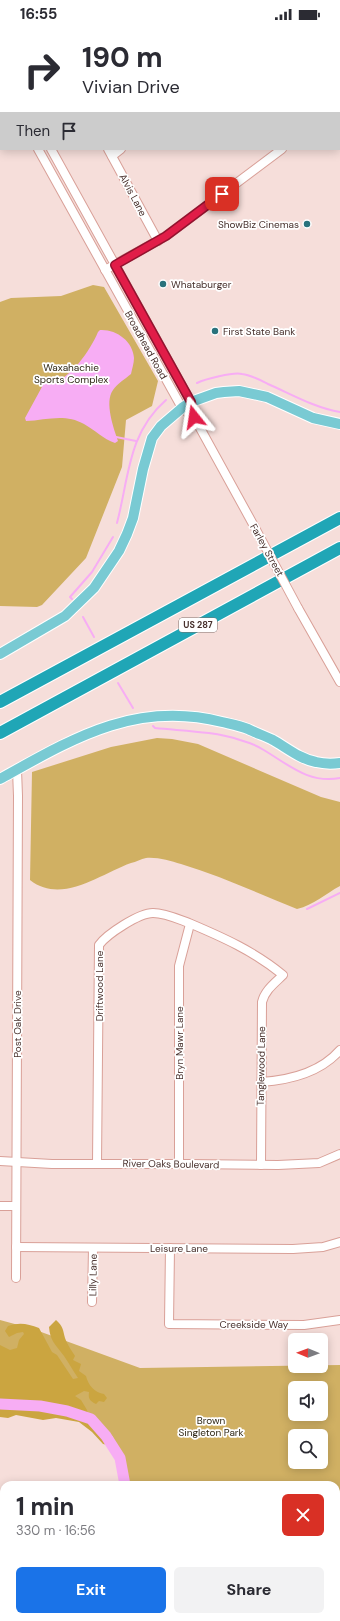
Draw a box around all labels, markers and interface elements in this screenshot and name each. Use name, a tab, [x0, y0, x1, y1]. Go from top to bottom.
text: 16:55	[20, 4, 57, 24]
text: 190 m	[82, 39, 163, 76]
icon: right	[16, 44, 68, 96]
text: Vivian Drive	[82, 75, 180, 99]
icon: arrive	[58, 120, 80, 142]
text: Then	[16, 121, 50, 141]
street label: Alvis Lane	[116, 171, 150, 219]
pin	[205, 177, 239, 211]
icon: arrive	[211, 183, 233, 205]
place label: ShowBiz Cinemas	[218, 218, 299, 231]
marker: ShowBiz Cinemas	[302, 219, 312, 229]
place label: Whataburger	[171, 278, 232, 291]
marker: Whataburger	[158, 279, 168, 289]
street label: Broadhead Road	[122, 308, 170, 382]
place label: First State Bank	[223, 325, 295, 338]
marker: First State Bank	[210, 326, 220, 336]
park label: Waxahachie Sports Complex	[34, 361, 108, 386]
position arrow	[173, 396, 215, 438]
street label: Farley Street	[247, 521, 287, 579]
road number: US 287	[179, 618, 217, 632]
street label: Driftwood Lane	[93, 950, 106, 1021]
street label: Post Oak Drive	[11, 990, 24, 1058]
street label: Bryn Mawr Lane	[173, 1006, 186, 1080]
street label: Tanglewood Lane	[254, 1026, 268, 1106]
street label: River Oaks Boulevard	[123, 1157, 219, 1171]
street label: Leisure Lane	[150, 1242, 208, 1255]
street label: Lilly Lane	[86, 1253, 100, 1296]
street label: Creekside Way	[220, 1318, 289, 1331]
north arrow	[288, 1333, 328, 1373]
map controls	[288, 1333, 328, 1469]
button: sound	[288, 1381, 328, 1421]
park label: Brown Singleton Park	[178, 1414, 244, 1439]
button: search	[288, 1429, 328, 1469]
text: 1 min	[16, 1491, 74, 1522]
button: close	[282, 1494, 324, 1536]
text: 330 m · 16:56	[16, 1522, 96, 1539]
button: Exit	[16, 1567, 166, 1613]
button: Share	[174, 1567, 324, 1613]

